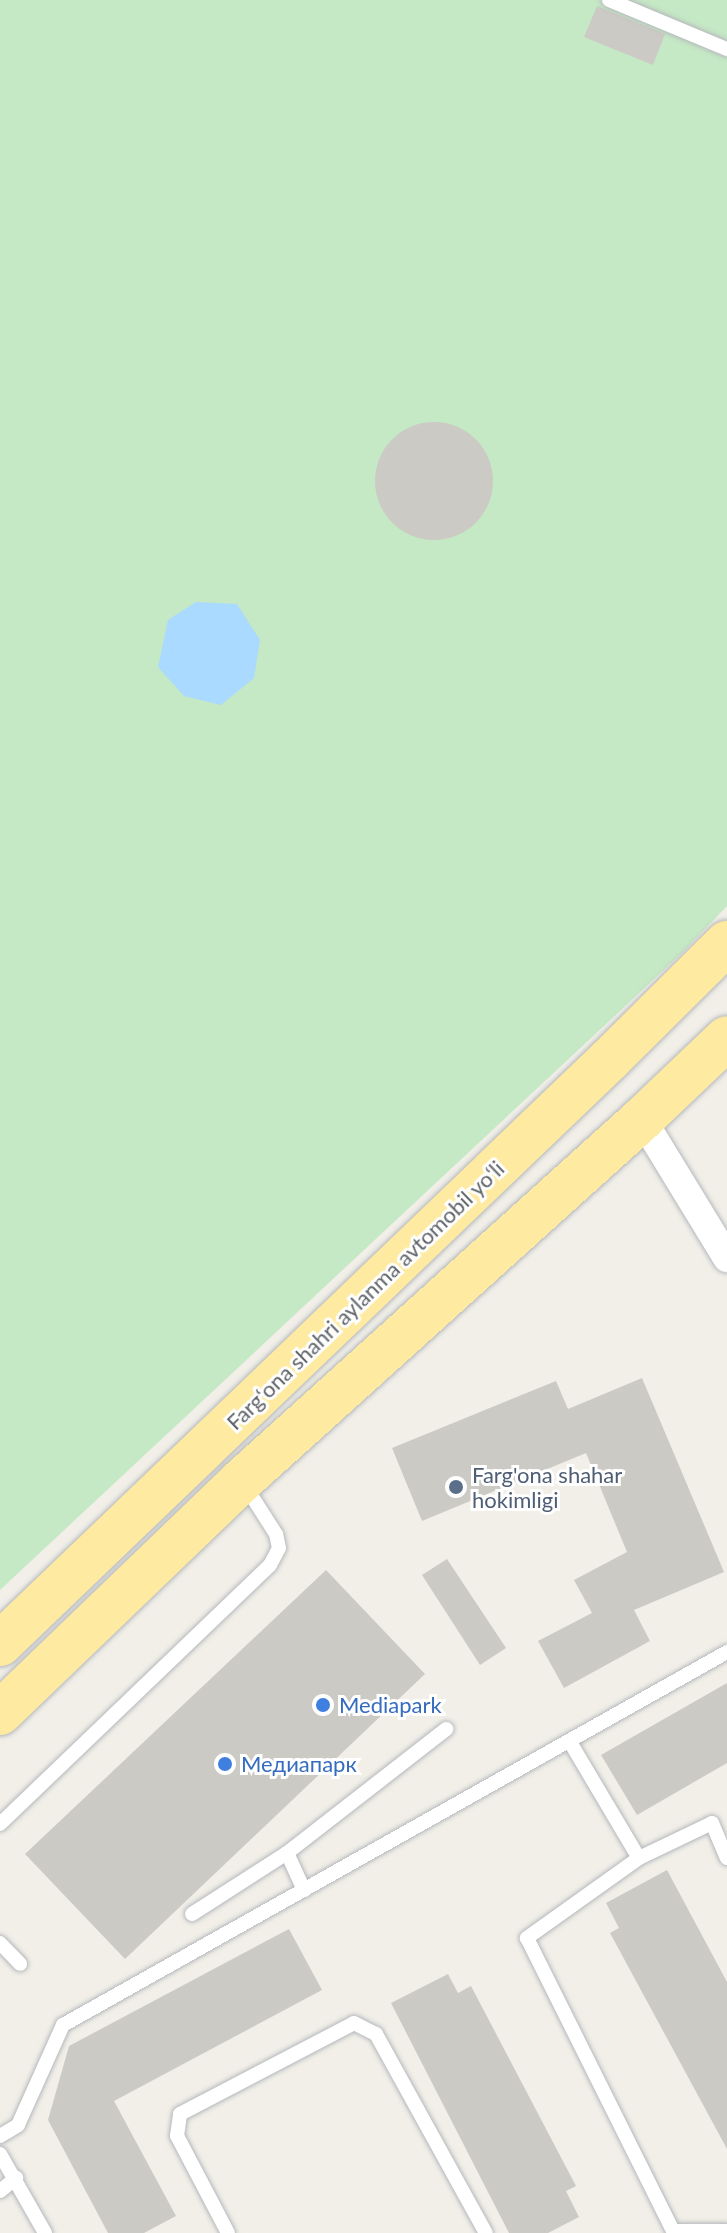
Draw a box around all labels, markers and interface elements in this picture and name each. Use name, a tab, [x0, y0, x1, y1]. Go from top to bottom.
street label: Fargʻona shahri aylanma avtomobil yoʻli	[221, 1155, 509, 1435]
place label: Farg'ona shahar hokimligi	[472, 1461, 622, 1512]
marker: Farg'ona shahar hokimligi	[447, 1478, 465, 1496]
place label: Mediapark	[339, 1692, 442, 1718]
marker: Mediapark	[314, 1696, 332, 1714]
place label: Медиапарк	[241, 1751, 357, 1777]
marker: Медиапарк	[216, 1755, 234, 1773]

